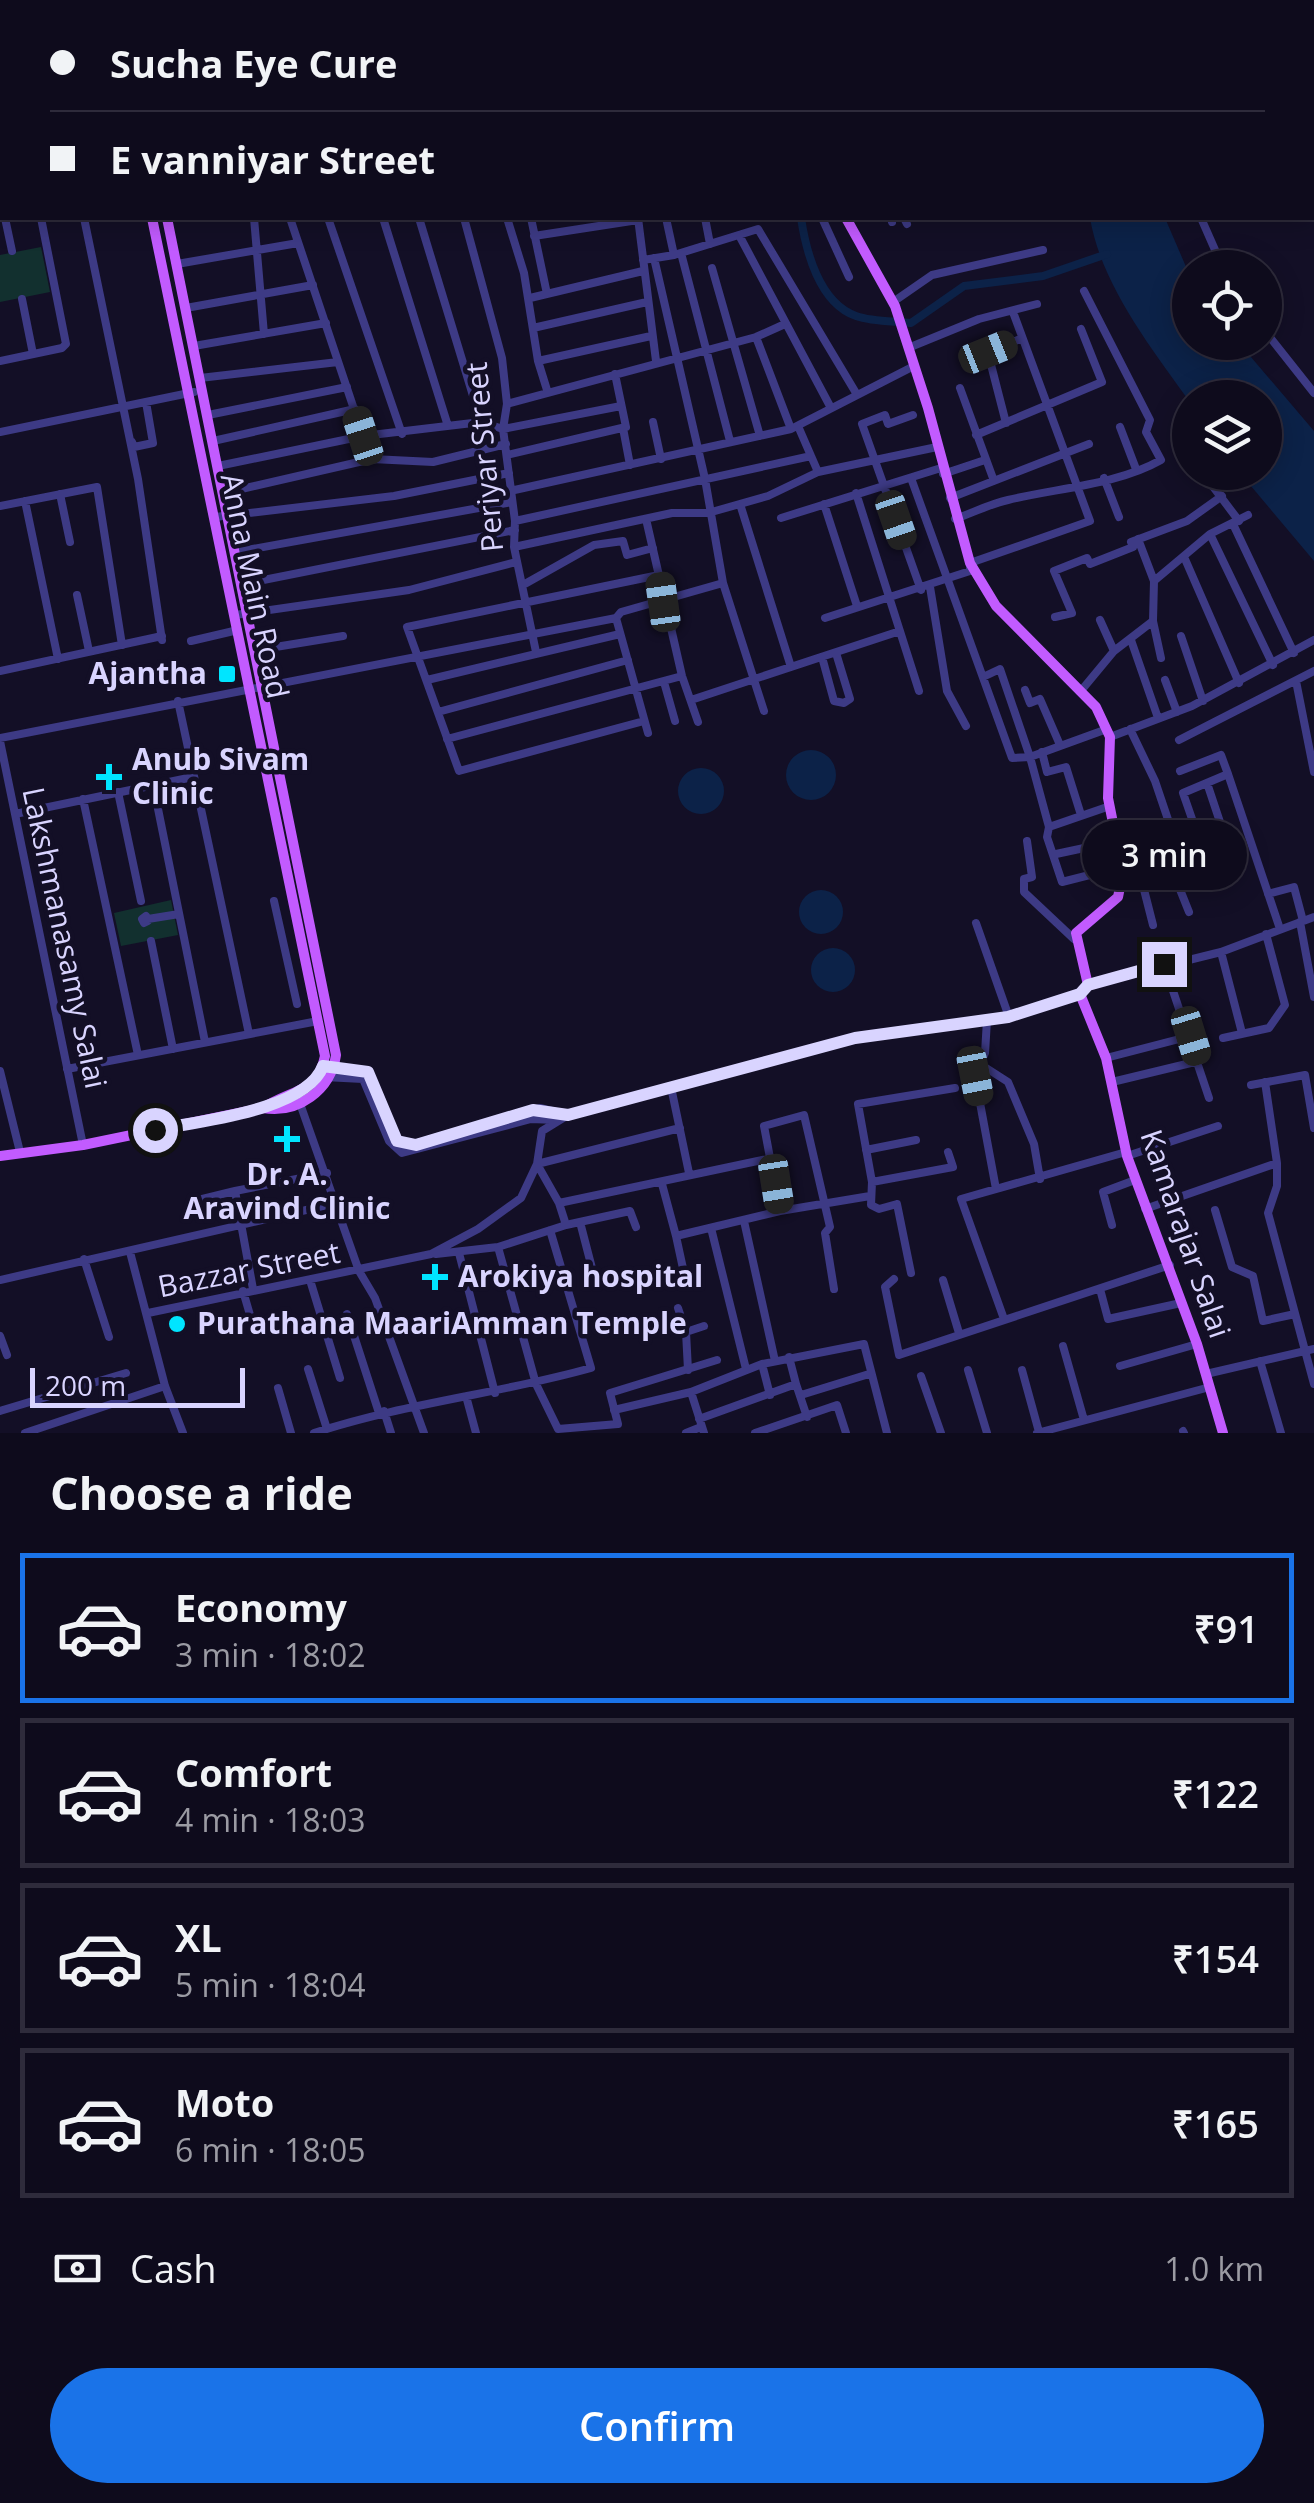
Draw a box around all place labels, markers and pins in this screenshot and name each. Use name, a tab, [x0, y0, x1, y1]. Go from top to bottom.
place label: Ajantha	[88, 652, 207, 693]
marker: Ajantha	[216, 663, 238, 685]
place label: Anub Sivam Clinic	[132, 738, 309, 813]
marker: Anub Sivam Clinic	[96, 764, 122, 790]
marker: Dr. A. Aravind Clinic	[274, 1126, 300, 1152]
place label: Dr. A. Aravind Clinic	[184, 1153, 390, 1228]
place label: Arokiya hospital	[458, 1255, 703, 1296]
marker: Arokiya hospital	[422, 1264, 448, 1290]
place label: Purathana MaariAmman Temple	[197, 1302, 687, 1343]
marker: Purathana MaariAmman Temple	[166, 1313, 188, 1335]

